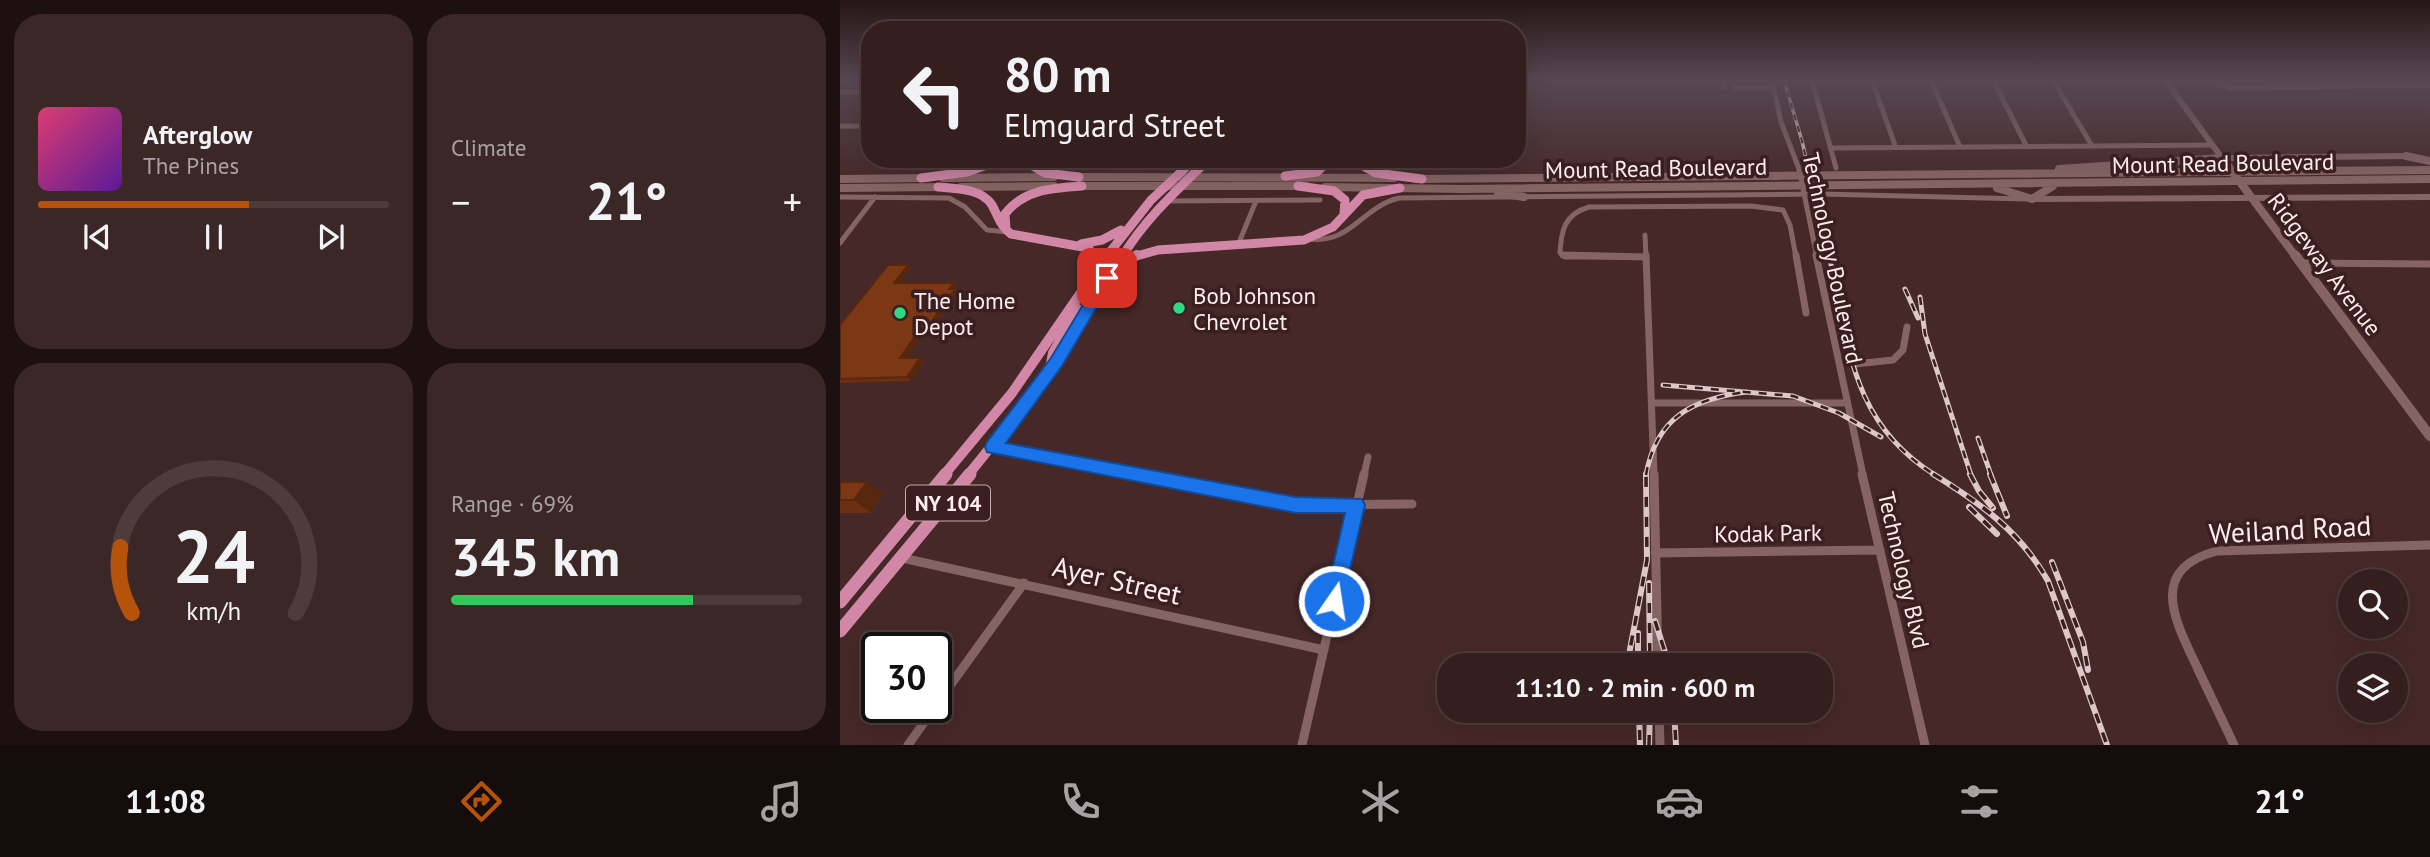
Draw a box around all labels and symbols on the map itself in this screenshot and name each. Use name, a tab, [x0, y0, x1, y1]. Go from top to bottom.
street label: Mount Read Boulevard	[2112, 147, 2334, 179]
street label: Technology Boulevard	[1796, 150, 1870, 366]
street label: Mount Read Boulevard	[1545, 152, 1767, 184]
street label: Ridgeway Avenue	[2262, 187, 2388, 341]
pin	[1077, 248, 1137, 308]
place label: Bob Johnson Chevrolet	[1193, 281, 1316, 336]
place label: The Home Depot	[914, 286, 1015, 341]
marker: Bob Johnson Chevrolet	[1171, 300, 1187, 316]
marker: The Home Depot	[892, 305, 908, 321]
road number: NY 104	[906, 486, 990, 520]
street label: Technology Blvd	[1872, 489, 1936, 651]
street label: Weiland Road	[2208, 506, 2372, 552]
street label: Kodak Park	[1714, 518, 1822, 548]
street label: Ayer Street	[1049, 547, 1185, 613]
position arrow	[1297, 564, 1371, 638]
speed limit sign: 30	[861, 632, 952, 723]

